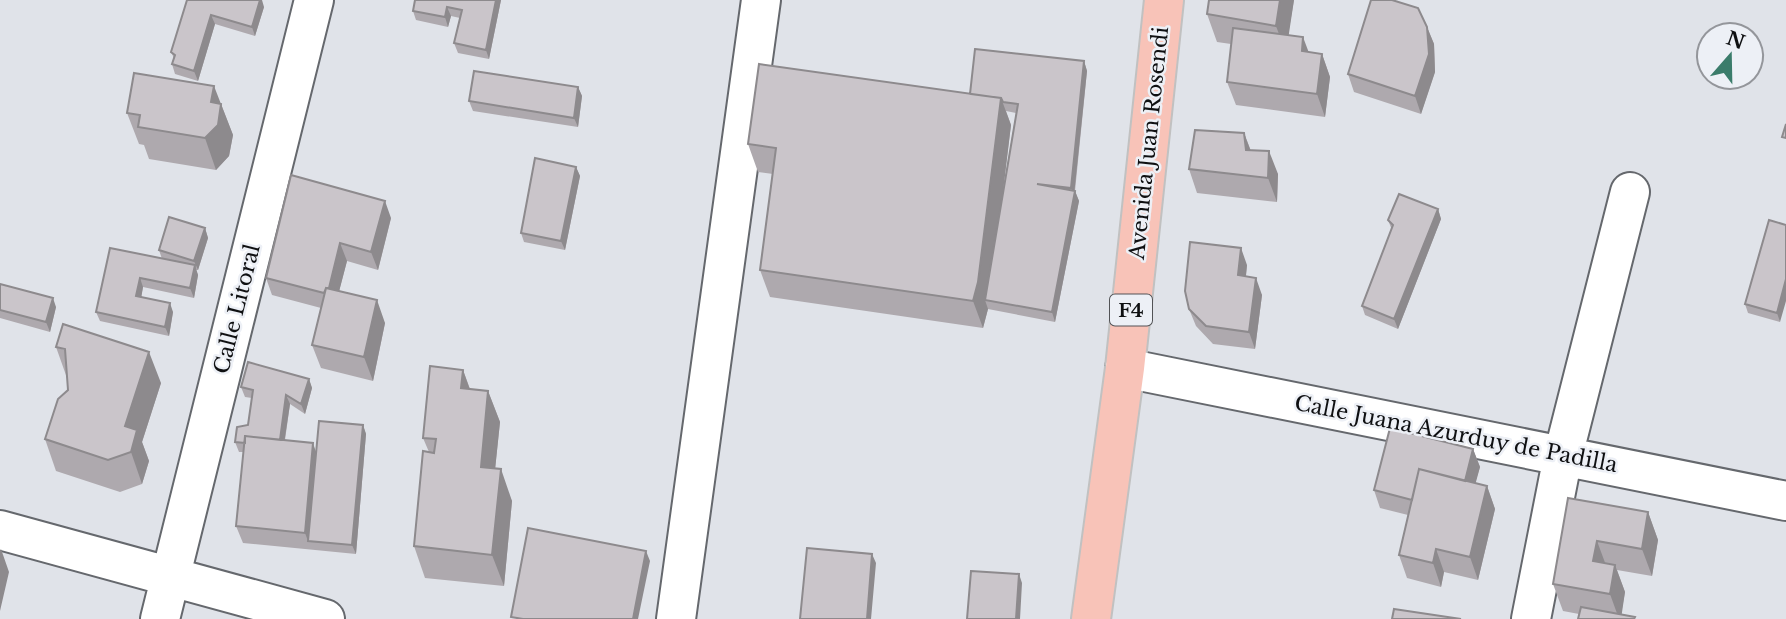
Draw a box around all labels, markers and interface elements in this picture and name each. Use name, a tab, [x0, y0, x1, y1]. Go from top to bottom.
north arrow	[1695, 21, 1765, 91]
street label: Avenida Juan Rosendi	[1124, 25, 1174, 262]
text: N	[1723, 27, 1748, 54]
street label: Calle Litoral	[208, 241, 266, 377]
road number: F4	[1110, 294, 1152, 326]
street label: Calle Juana Azurduy de Padilla	[1292, 390, 1620, 478]

